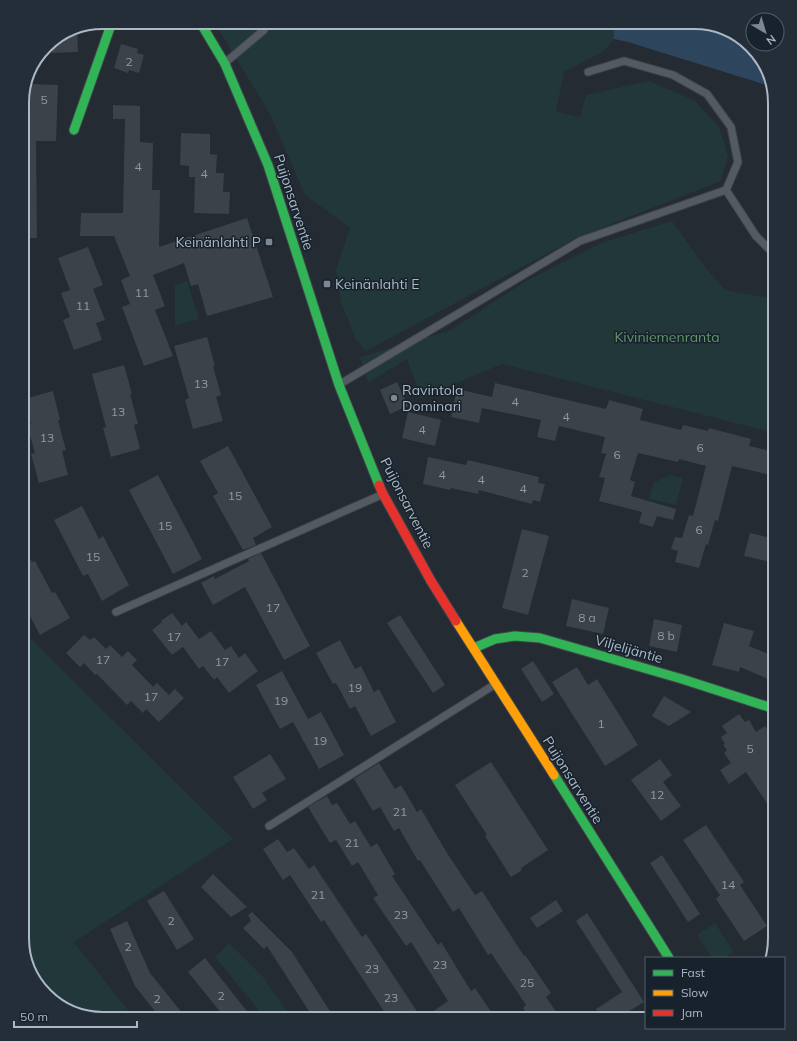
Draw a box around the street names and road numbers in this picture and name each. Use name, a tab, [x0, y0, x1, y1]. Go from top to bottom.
street label: Puijonsarventie	[270, 152, 318, 252]
street label: Puijonsarventie	[376, 454, 438, 552]
street label: Viljelijäntie	[593, 631, 665, 667]
street label: Puijonsarventie	[539, 733, 607, 827]

